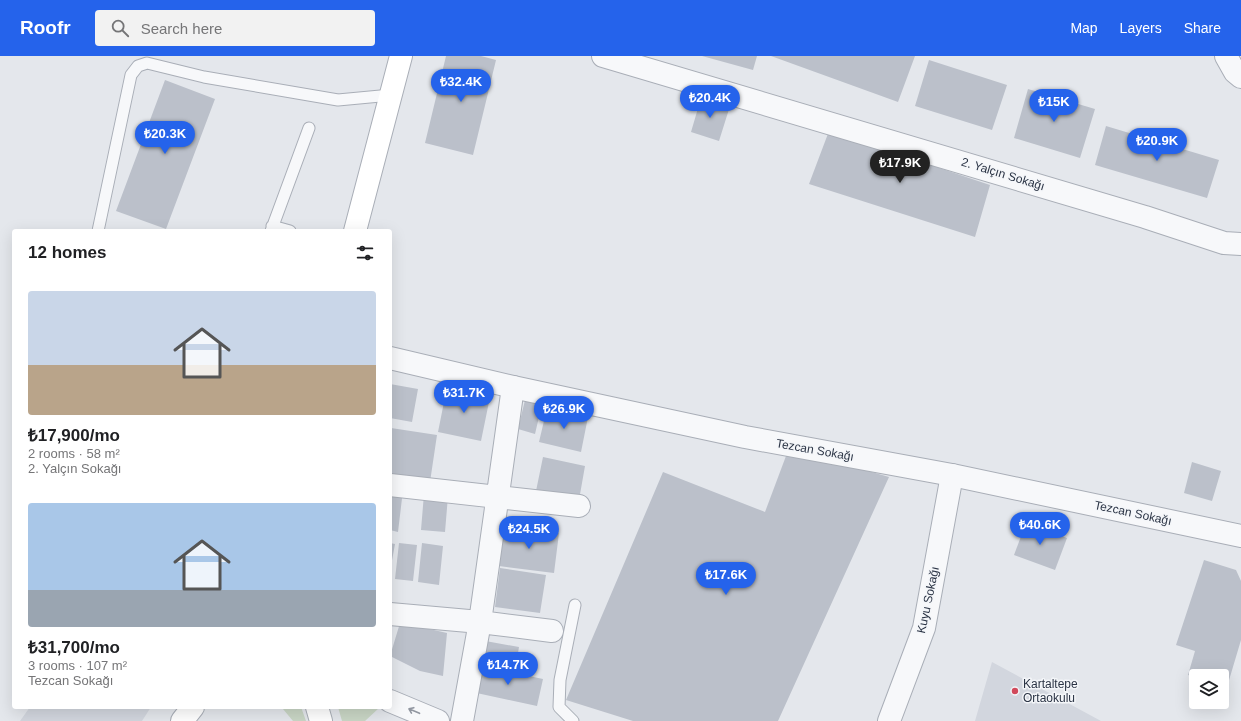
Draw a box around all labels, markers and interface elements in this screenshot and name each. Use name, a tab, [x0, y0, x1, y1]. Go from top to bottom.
search box	[95, 10, 375, 46]
text: Roofr	[20, 17, 71, 38]
icon: search	[109, 17, 131, 39]
text: Search here	[141, 20, 222, 37]
text: Map	[1070, 20, 1098, 36]
text: Layers	[1120, 20, 1162, 36]
text: Share	[1184, 20, 1221, 36]
pin: ₺32.4K	[428, 69, 494, 103]
text: ₺32.4K	[440, 74, 482, 89]
pin: ₺20.4K	[677, 85, 743, 119]
pin: ₺15K	[1030, 89, 1078, 123]
text: ₺20.4K	[689, 90, 731, 105]
text: ₺15K	[1038, 94, 1070, 109]
pin: ₺20.3K	[132, 121, 198, 155]
text: ₺20.3K	[144, 126, 186, 141]
pin: ₺20.9K	[1124, 128, 1190, 162]
text: ₺20.9K	[1136, 133, 1178, 148]
pin: ₺17.9K	[867, 150, 933, 184]
text: ₺17.9K	[879, 155, 921, 170]
street label: 2. Yalçın Sokağı	[960, 155, 1046, 193]
icon: filters	[354, 242, 376, 264]
text: 12 homes	[28, 243, 106, 262]
icon: home	[166, 317, 238, 389]
pin: ₺31.7K	[431, 380, 497, 414]
text: ₺31.7K	[443, 385, 485, 400]
pin: ₺26.9K	[531, 396, 597, 430]
text: ₺26.9K	[543, 401, 585, 416]
text: ₺17,900/mo	[28, 426, 120, 445]
street label: Tezcan Sokağı	[775, 436, 855, 464]
text: 2 rooms · 58 m²	[28, 446, 120, 461]
text: 2. Yalçın Sokağı	[28, 461, 121, 476]
street label: Tezcan Sokağı	[1093, 498, 1173, 528]
pin: ₺40.6K	[1007, 512, 1073, 546]
pin: ₺24.5K	[496, 516, 562, 550]
text: ₺40.6K	[1019, 517, 1061, 532]
text: ₺24.5K	[508, 521, 550, 536]
icon: home	[166, 529, 238, 601]
pin: ₺17.6K	[693, 562, 759, 596]
street label: Kuyu Sokağı	[914, 565, 942, 635]
text: ₺17.6K	[705, 567, 747, 582]
text: ₺31,700/mo	[28, 638, 120, 657]
pin: ₺14.7K	[475, 652, 541, 686]
text: ₺14.7K	[487, 657, 529, 672]
text: 3 rooms · 107 m²	[28, 658, 127, 673]
map controls	[1189, 669, 1229, 709]
button: layers	[1189, 669, 1229, 709]
text: Tezcan Sokağı	[28, 673, 113, 688]
place label: Kartaltepe Ortaokulu	[1023, 677, 1078, 705]
marker: Kartaltepe Ortaokulu	[1010, 686, 1020, 696]
one-way arrow	[408, 707, 420, 714]

